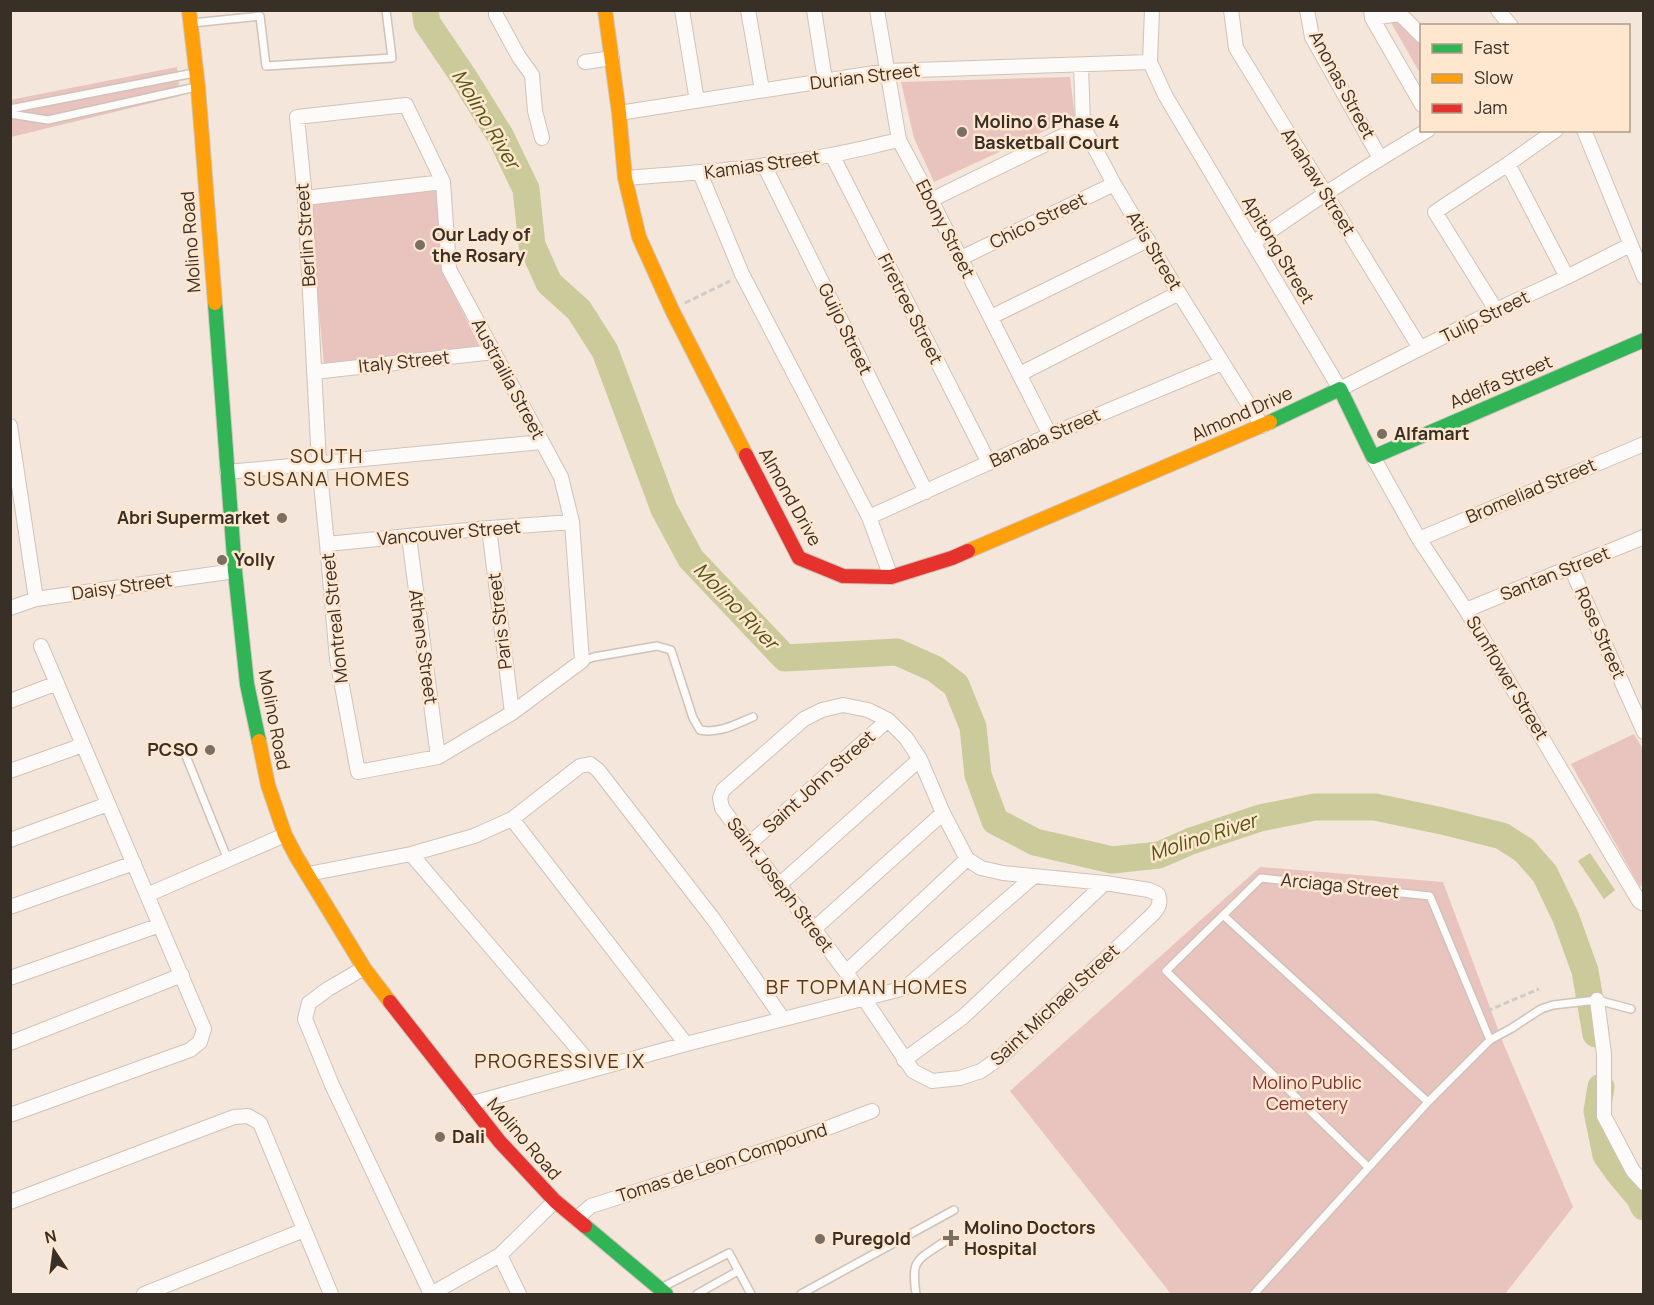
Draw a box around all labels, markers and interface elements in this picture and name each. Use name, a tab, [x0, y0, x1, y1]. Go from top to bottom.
legend	[1420, 24, 1630, 132]
street label: Anonas Street	[1304, 26, 1381, 143]
text: Fast	[1474, 35, 1509, 59]
street label: Durian Street	[809, 57, 921, 95]
water label: Molino River	[446, 64, 528, 176]
text: Slow	[1474, 65, 1514, 89]
text: Jam	[1474, 95, 1508, 119]
place label: Molino 6 Phase 4 Basketball Court	[974, 109, 1120, 154]
street label: Anahaw Street	[1276, 123, 1362, 240]
marker: Molino 6 Phase 4 Basketball Court	[955, 125, 969, 139]
street label: Kamias Street	[703, 144, 821, 184]
street label: Ebony Street	[911, 175, 981, 282]
street label: Berlin Street	[289, 183, 321, 288]
street label: Chico Street	[985, 186, 1090, 254]
street label: Molino Road	[174, 190, 206, 294]
street label: Apitong Street	[1237, 191, 1320, 308]
street label: Atis Street	[1122, 206, 1188, 295]
place label: Our Lady of the Rosary	[432, 222, 530, 267]
marker: Our Lady of the Rosary	[413, 238, 427, 252]
street label: Firetree Street	[873, 249, 949, 368]
street label: Guijo Street	[813, 279, 878, 378]
street label: Tulip Street	[1436, 284, 1533, 348]
street label: Austrailia Street	[467, 314, 551, 443]
street label: Italy Street	[357, 344, 451, 378]
street label: Adelfa Street	[1446, 349, 1556, 413]
street label: Almond Drive	[1187, 380, 1296, 446]
street label: Banaba Street	[985, 402, 1104, 472]
place label: Alfamart	[1394, 421, 1470, 445]
marker: Alfamart	[1375, 427, 1389, 441]
district label: SOUTH SUSANA HOMES	[243, 442, 411, 492]
street label: Almond Drive	[754, 443, 828, 550]
street label: Bromeliad Street	[1462, 452, 1599, 528]
place label: Abri Supermarket	[117, 505, 270, 529]
marker: Abri Supermarket	[275, 511, 289, 525]
street label: Vancouver Street	[376, 514, 522, 550]
street label: Santan Street	[1496, 540, 1613, 606]
place label: Yolly	[234, 547, 275, 571]
street label: Montreal Street	[315, 552, 353, 685]
marker: Yolly	[215, 553, 229, 567]
water label: Molino River	[688, 556, 787, 657]
street label: Daisy Street	[70, 567, 174, 605]
street label: Paris Street	[481, 571, 517, 671]
street label: Rose Street	[1570, 583, 1632, 682]
street label: Athens Street	[404, 588, 444, 706]
street label: Sunflower Street	[1461, 611, 1554, 744]
street label: Molino Road	[253, 668, 296, 772]
street label: Saint John Street	[757, 724, 880, 838]
place label: PCSO	[147, 737, 198, 761]
marker: PCSO	[203, 743, 217, 757]
water label: Molino River	[1146, 806, 1263, 867]
street label: Saint Joseph Street	[722, 812, 839, 957]
street label: Arciaga Street	[1280, 867, 1400, 903]
street label: Saint Michael Street	[985, 938, 1124, 1070]
district label: BF TOPMAN HOMES	[766, 973, 968, 1000]
district label: PROGRESSIVE IX	[474, 1047, 646, 1074]
park label: Molino Public Cemetery	[1252, 1070, 1362, 1115]
street label: Molino Road	[482, 1092, 567, 1185]
street label: Tomas de Leon Compound	[613, 1117, 830, 1207]
place label: Dali	[452, 1124, 485, 1148]
marker: Dali	[433, 1130, 447, 1144]
place label: Molino Doctors Hospital	[964, 1215, 1096, 1260]
north arrow	[24, 1221, 84, 1281]
text: N	[43, 1224, 59, 1248]
place label: Puregold	[832, 1226, 911, 1250]
marker: Molino Doctors Hospital	[942, 1229, 960, 1247]
marker: Puregold	[813, 1232, 827, 1246]

